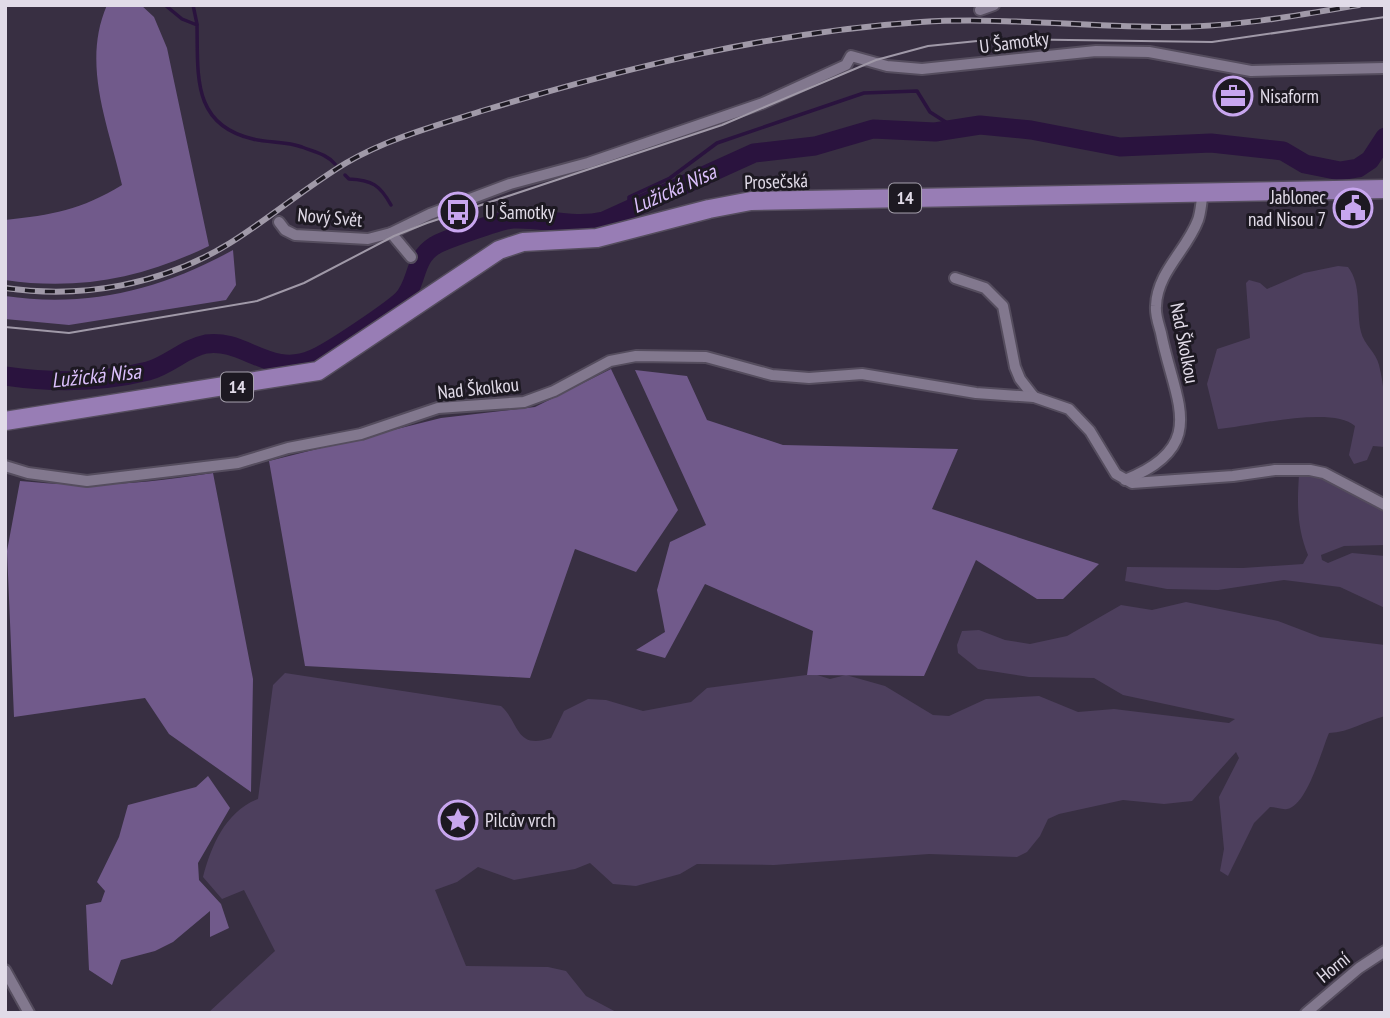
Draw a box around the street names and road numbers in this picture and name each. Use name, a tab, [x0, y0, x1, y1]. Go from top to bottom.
street label: U Šamotky	[978, 26, 1051, 58]
street label: Prosečská	[744, 168, 808, 194]
road number: 14	[889, 183, 921, 212]
street label: Nový Svět	[297, 202, 364, 232]
street label: Nad Školkou	[1165, 301, 1205, 385]
road number: 14	[221, 372, 253, 402]
street label: Nad Školkou	[436, 372, 520, 404]
street label: Horní	[1311, 946, 1355, 988]

